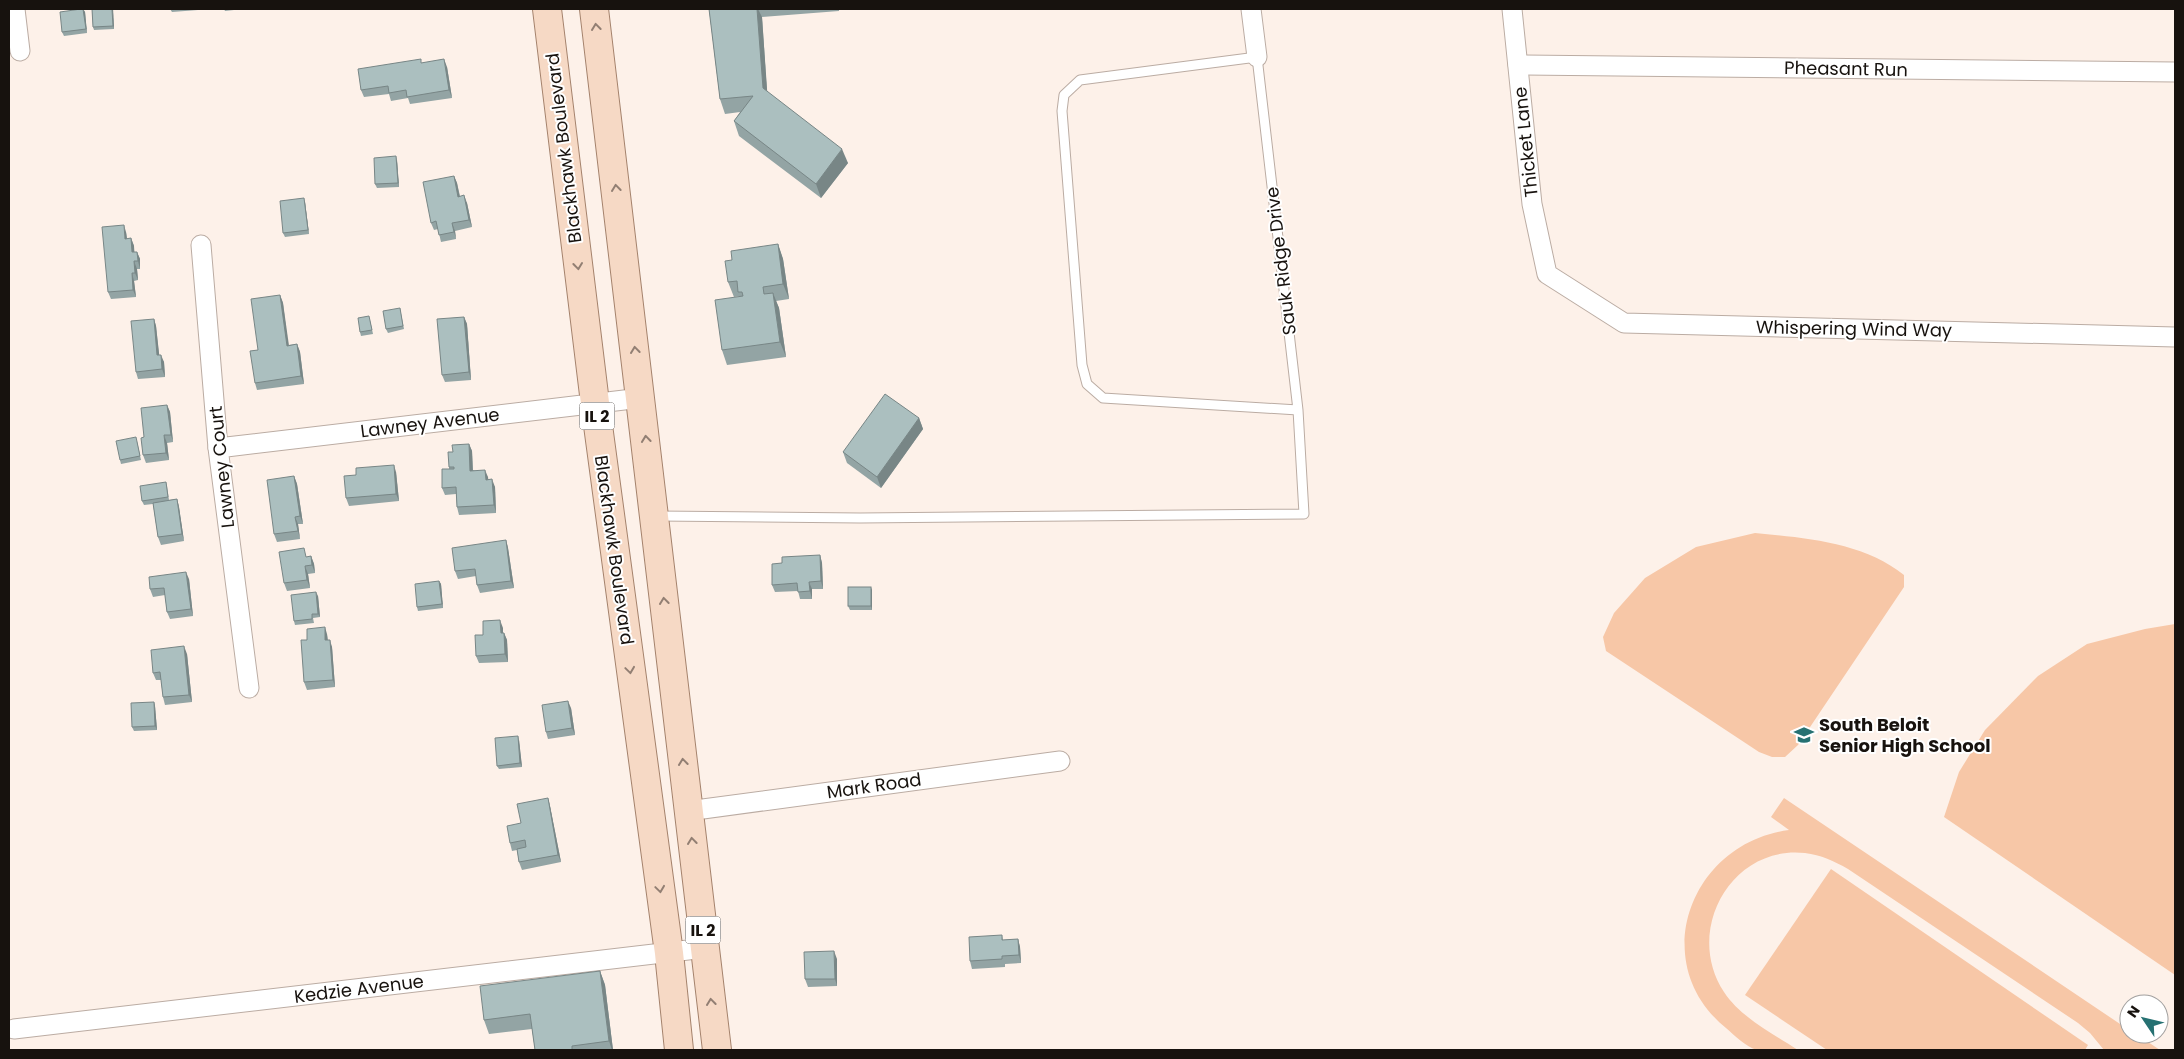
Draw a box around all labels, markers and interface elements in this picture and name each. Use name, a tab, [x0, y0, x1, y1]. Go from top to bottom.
one-way arrow	[591, 23, 602, 31]
street label: Blackhawk Boulevard	[539, 52, 588, 244]
street label: Pheasant Run	[1784, 55, 1908, 82]
street label: Thicket Lane	[1507, 86, 1544, 199]
one-way arrow	[611, 184, 622, 192]
street label: Sauk Ridge Drive	[1259, 186, 1302, 337]
one-way arrow	[572, 262, 583, 270]
street label: Whispering Wind Way	[1756, 314, 1952, 343]
one-way arrow	[630, 345, 641, 353]
street label: Lawney Avenue	[359, 402, 501, 443]
road number: IL 2	[580, 402, 614, 430]
street label: Lawney Court	[203, 405, 240, 529]
one-way arrow	[641, 435, 652, 443]
street label: Blackhawk Boulevard	[589, 454, 640, 646]
one-way arrow	[659, 597, 670, 605]
one-way arrow	[624, 666, 635, 674]
place label: South Beloit Senior High School	[1819, 712, 1991, 758]
school or university icon: South Beloit Senior High School	[1793, 724, 1815, 746]
one-way arrow	[678, 758, 689, 766]
street label: Mark Road	[825, 766, 923, 805]
one-way arrow	[687, 836, 698, 844]
one-way arrow	[654, 885, 665, 893]
road number: IL 2	[686, 916, 720, 944]
street label: Kedzie Avenue	[293, 968, 425, 1009]
north arrow	[2119, 994, 2169, 1044]
one-way arrow	[706, 998, 717, 1006]
text: N	[2122, 1001, 2145, 1022]

